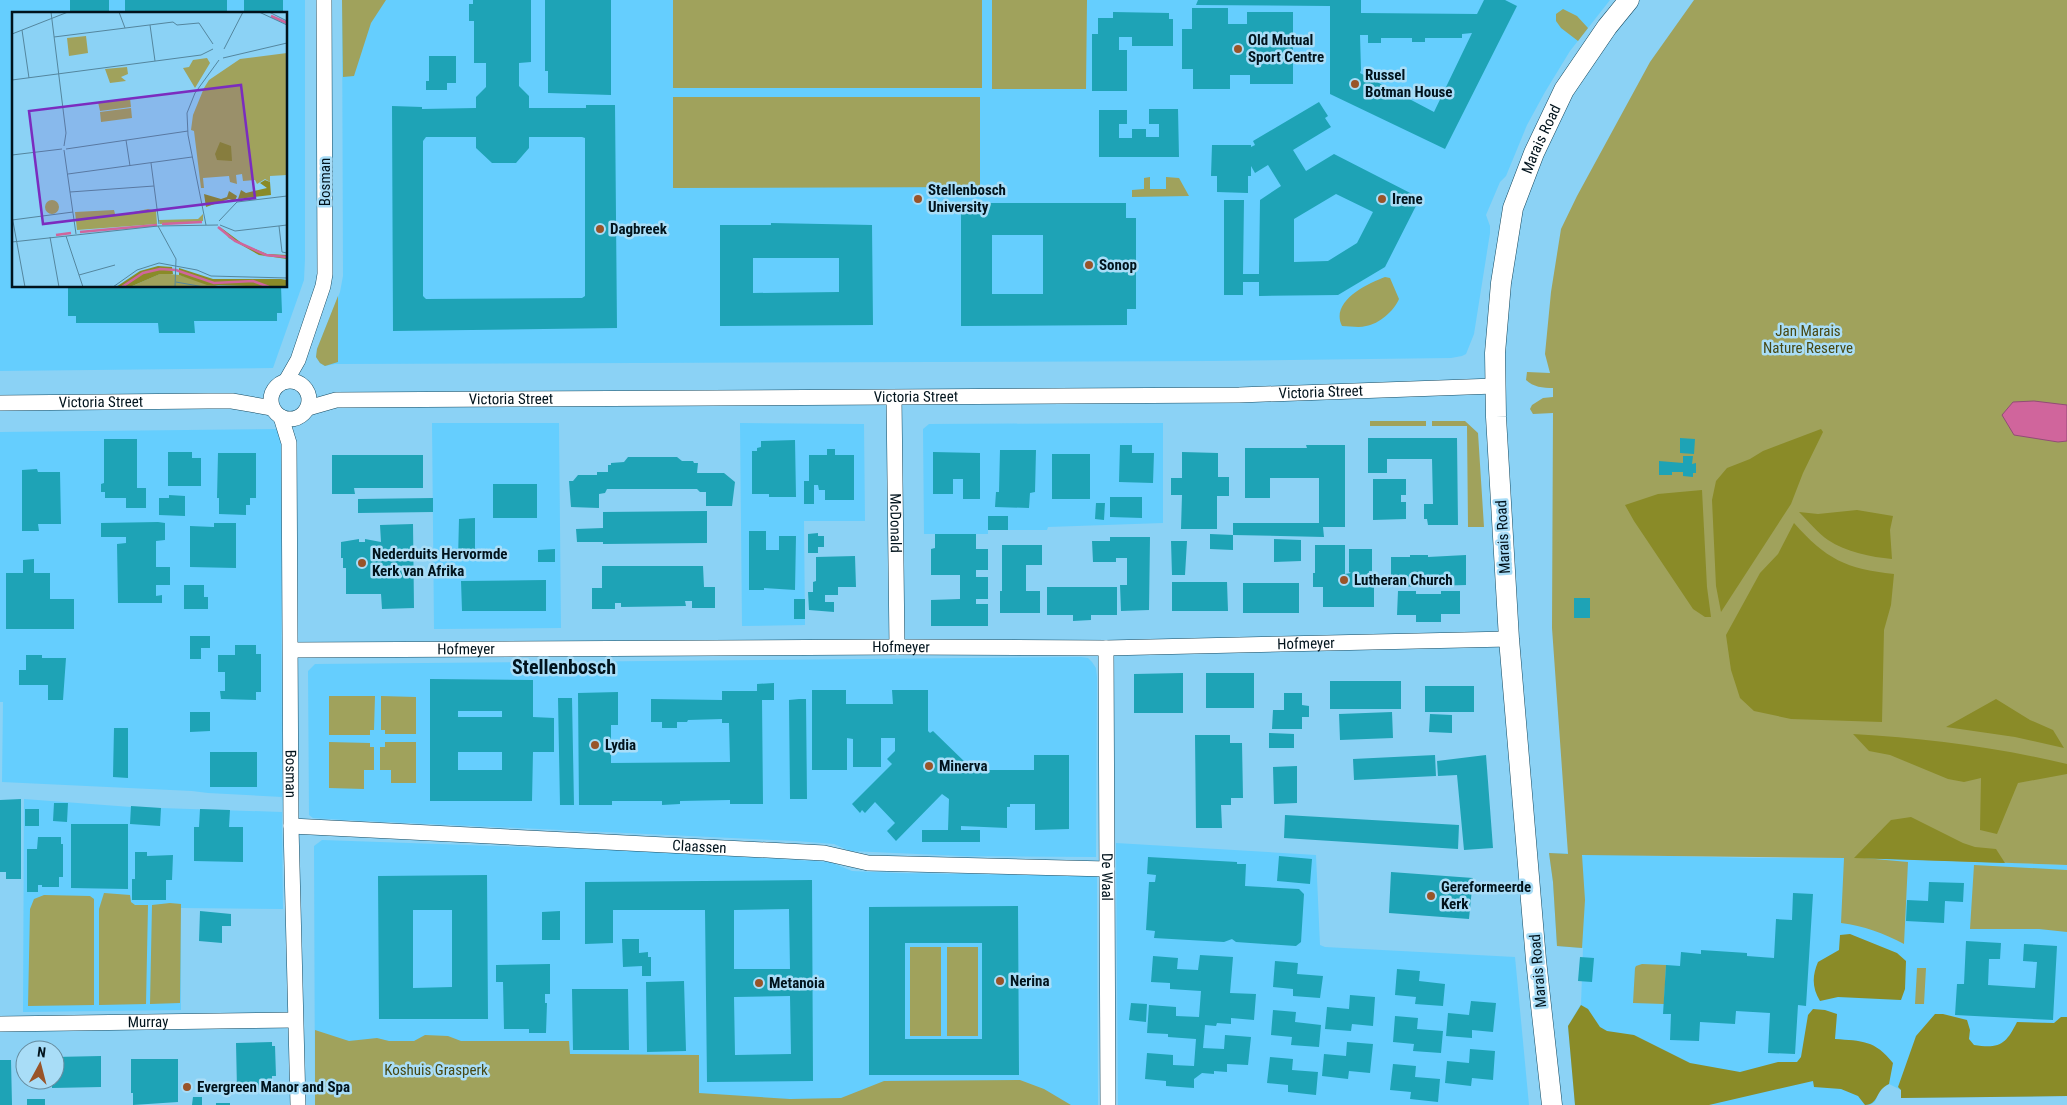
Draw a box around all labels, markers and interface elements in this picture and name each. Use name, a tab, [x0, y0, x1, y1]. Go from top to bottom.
inset map	[12, 12, 288, 288]
place label: Old Mutual Sport Centre	[1248, 31, 1324, 66]
marker: Old Mutual Sport Centre	[1232, 43, 1244, 55]
place label: Russel Botman House	[1365, 66, 1453, 101]
marker: Russel Botman House	[1349, 78, 1361, 90]
street label: Marais Road	[1518, 102, 1565, 176]
street label: Bosman	[316, 158, 334, 206]
place label: Stellenbosch University	[928, 181, 1006, 216]
place label: Irene	[1392, 190, 1423, 208]
marker: Stellenbosch University	[912, 193, 924, 205]
marker: Irene	[1376, 193, 1388, 205]
place label: Dagbreek	[610, 220, 668, 238]
marker: Dagbreek	[594, 223, 606, 235]
place label: Sonop	[1099, 256, 1137, 274]
marker: Sonop	[1083, 259, 1095, 271]
park label: Jan Marais Nature Reserve	[1763, 322, 1853, 357]
street label: Victoria Street	[1278, 382, 1363, 403]
street label: Victoria Street	[874, 388, 958, 406]
street label: Victoria Street	[469, 390, 553, 408]
street label: Victoria Street	[59, 393, 143, 411]
street label: McDonald	[886, 493, 905, 553]
street label: Marais Road	[1492, 500, 1514, 574]
place label: Nederduits Hervormde Kerk van Afrika	[372, 545, 508, 580]
marker: Nederduits Hervormde Kerk van Afrika	[356, 557, 368, 569]
place label: Lutheran Church	[1354, 571, 1453, 589]
marker: Lutheran Church	[1338, 574, 1350, 586]
street label: Hofmeyer	[1277, 634, 1335, 653]
street label: Hofmeyer	[872, 638, 930, 656]
street label: Hofmeyer	[437, 640, 495, 658]
district label: Stellenbosch	[512, 655, 616, 679]
place label: Lydia	[605, 736, 636, 754]
marker: Lydia	[589, 739, 601, 751]
street label: Bosman	[282, 750, 300, 798]
place label: Minerva	[939, 757, 988, 775]
marker: Minerva	[923, 760, 935, 772]
street label: Claassen	[672, 836, 727, 857]
street label: De Waal	[1098, 853, 1116, 901]
place label: Gereformeerde Kerk	[1441, 878, 1531, 913]
marker: Gereformeerde Kerk	[1425, 890, 1437, 902]
street label: Marais Road	[1526, 933, 1550, 1009]
place label: Nerina	[1010, 972, 1050, 990]
place label: Metanoia	[769, 974, 825, 992]
marker: Nerina	[994, 975, 1006, 987]
marker: Metanoia	[753, 977, 765, 989]
street label: Murray	[127, 1013, 169, 1031]
north arrow	[15, 1040, 65, 1090]
text: N	[36, 1044, 47, 1061]
park label: Koshuis Grasperk	[384, 1061, 488, 1079]
place label: Evergreen Manor and Spa	[197, 1078, 350, 1096]
marker: Evergreen Manor and Spa	[181, 1081, 193, 1093]

